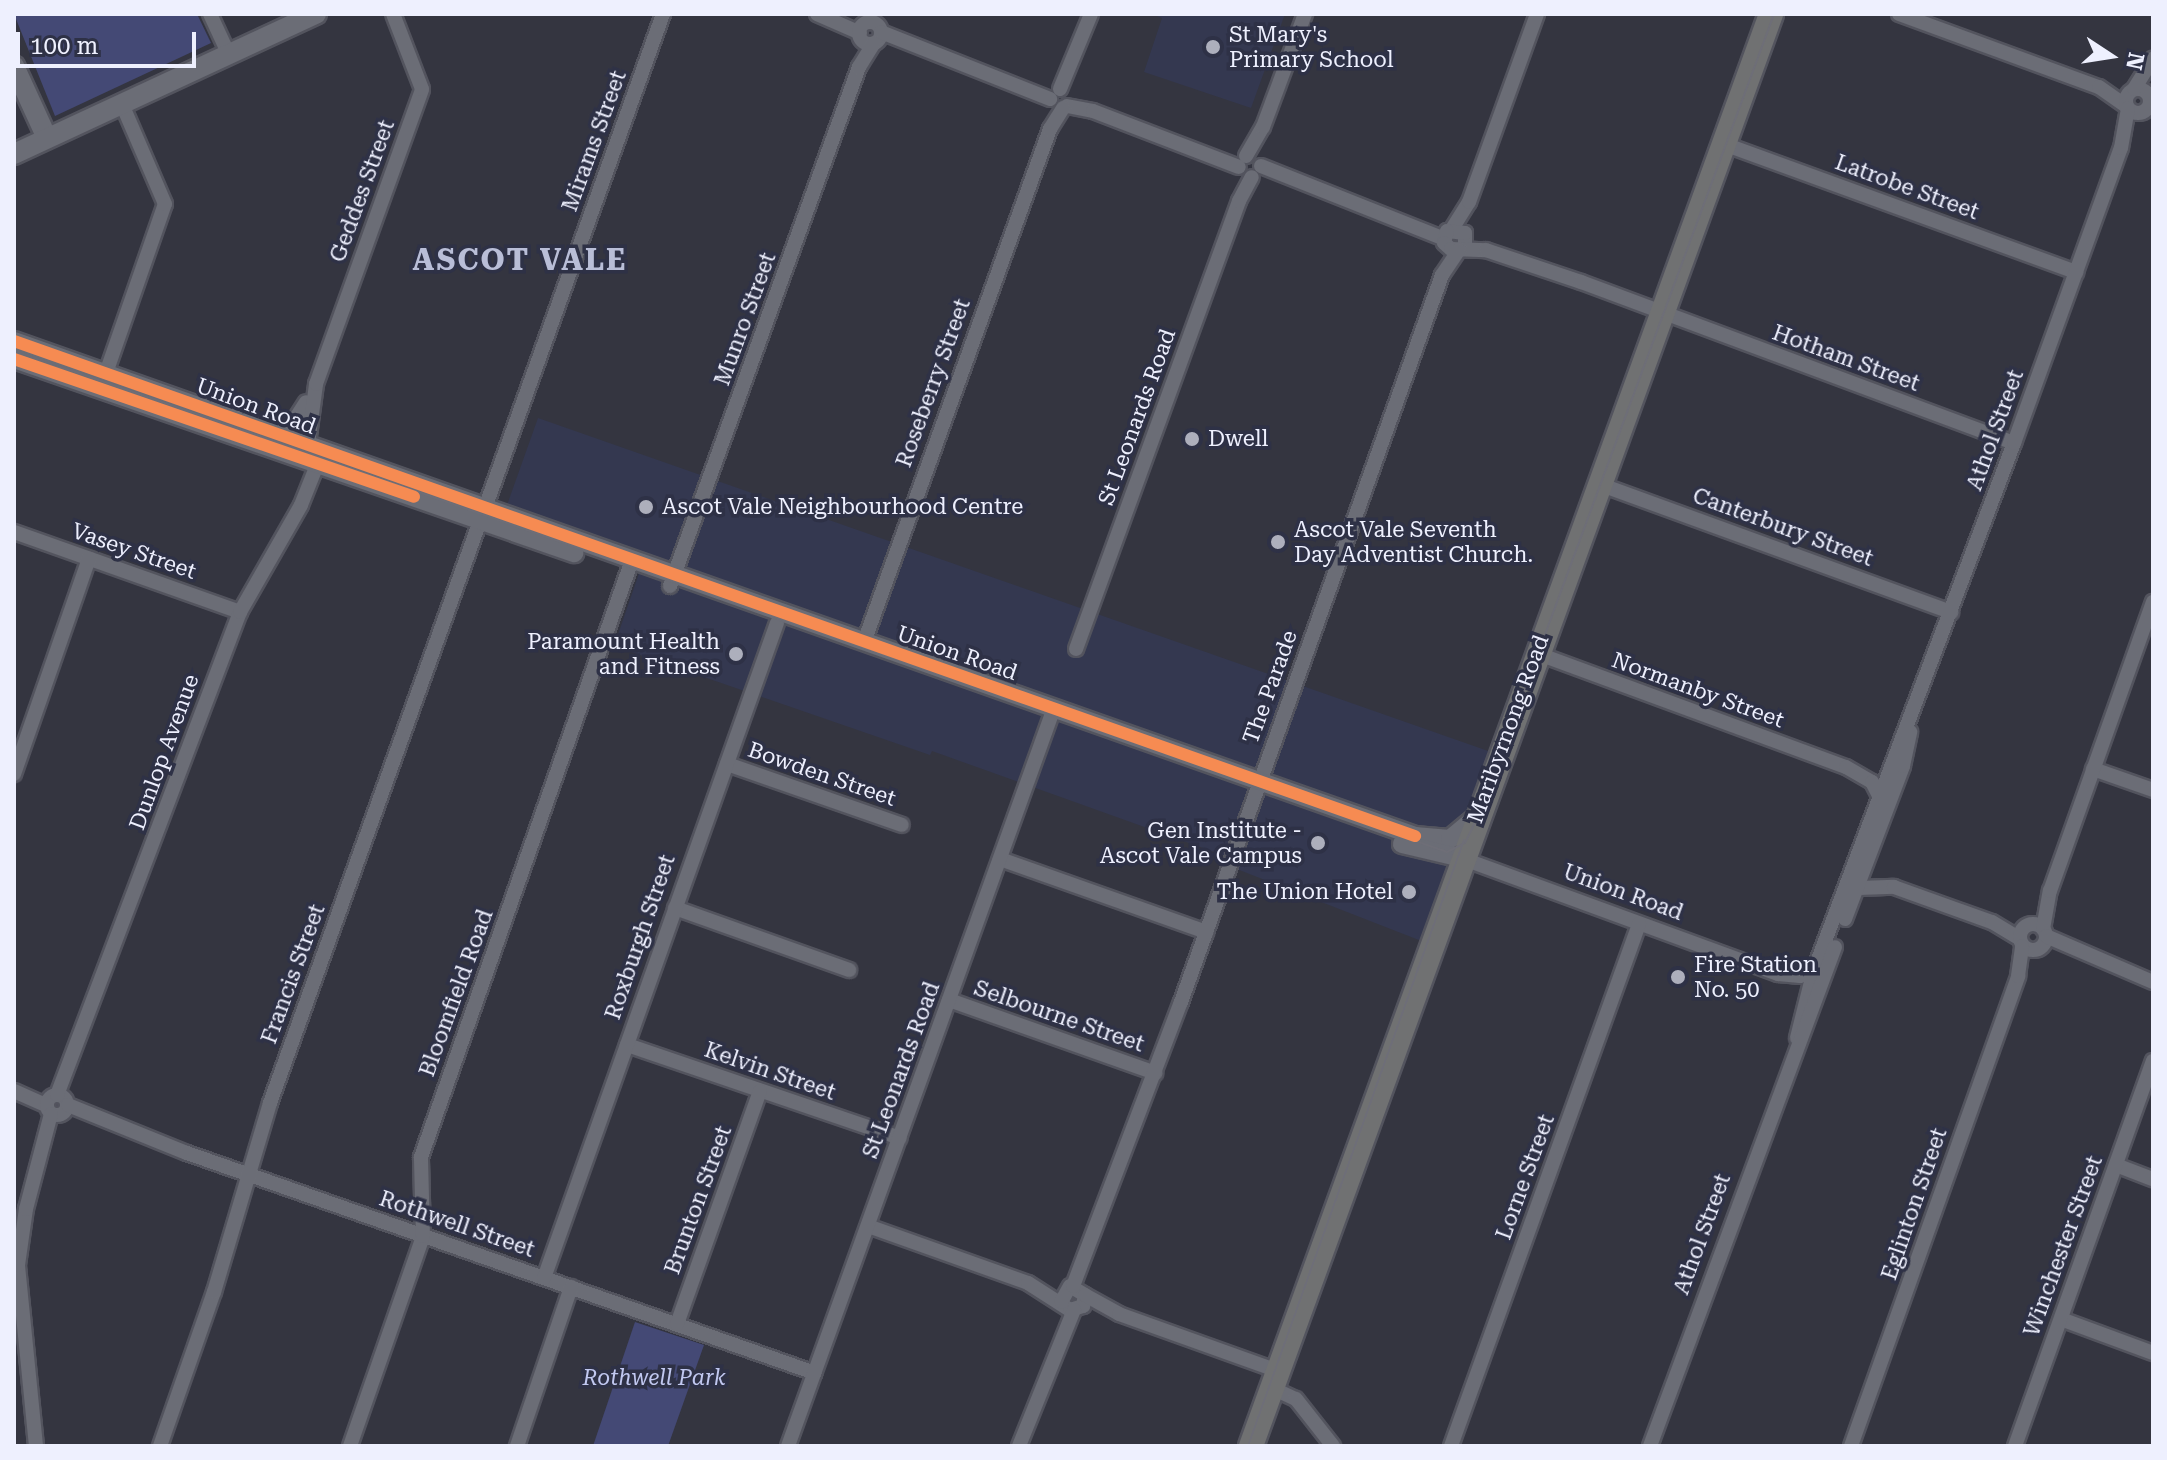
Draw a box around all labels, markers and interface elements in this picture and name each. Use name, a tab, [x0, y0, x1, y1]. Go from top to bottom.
scale bar	[20, 16, 200, 66]
north arrow	[2071, 16, 2151, 96]
place label: St Mary's Primary School	[1229, 21, 1394, 72]
text: 100 m	[30, 32, 98, 60]
marker: St Mary's Primary School	[1204, 38, 1222, 56]
text: N	[2121, 50, 2149, 72]
street label: Mirams Street	[556, 67, 632, 215]
street label: Geddes Street	[324, 116, 400, 266]
street label: Latrobe Street	[1832, 149, 1982, 225]
district label: ASCOT VALE	[412, 242, 628, 278]
street label: Munro Street	[709, 249, 781, 389]
street label: Roseberry Street	[890, 295, 976, 471]
street label: Hotham Street	[1769, 319, 1923, 397]
street label: St Leonards Road	[1093, 325, 1181, 509]
street label: Athol Street	[1961, 366, 2029, 494]
street label: Union Road	[192, 372, 320, 440]
place label: Dwell	[1208, 426, 1268, 452]
marker: Dwell	[1183, 430, 1201, 448]
street label: Canterbury Street	[1689, 482, 1877, 572]
place label: Ascot Vale Neighbourhood Centre	[662, 494, 1023, 520]
marker: Ascot Vale Neighbourhood Centre	[637, 498, 655, 516]
place label: Ascot Vale Seventh Day Adventist Church.	[1294, 516, 1533, 568]
street label: Vasey Street	[68, 517, 200, 585]
marker: Ascot Vale Seventh Day Adventist Church.	[1269, 533, 1287, 551]
street label: Union Road	[893, 620, 1021, 686]
street label: The Parade	[1237, 627, 1303, 747]
place label: Paramount Health and Fitness	[527, 628, 720, 680]
street label: Maribyrnong Road	[1462, 631, 1554, 827]
marker: Paramount Health and Fitness	[727, 645, 745, 663]
street label: Normanby Street	[1608, 647, 1788, 733]
street label: Dunlop Avenue	[124, 671, 204, 833]
street label: Bowden Street	[745, 736, 899, 812]
place label: Gen Institute - Ascot Vale Campus	[1100, 817, 1302, 868]
marker: Gen Institute - Ascot Vale Campus	[1309, 834, 1327, 852]
street label: Roxburgh Street	[599, 851, 681, 1023]
street label: Union Road	[1559, 858, 1687, 926]
place label: The Union Hotel	[1216, 879, 1393, 905]
marker: The Union Hotel	[1400, 883, 1418, 901]
street label: Francis Street	[256, 901, 330, 1047]
street label: Bloomfield Road	[414, 906, 498, 1080]
place label: Fire Station No. 50	[1694, 951, 1817, 1002]
marker: Fire Station No. 50	[1669, 968, 1687, 986]
street label: Selbourne Street	[971, 975, 1147, 1057]
street label: St Leonards Road	[857, 978, 945, 1162]
street label: Kelvin Street	[701, 1036, 839, 1106]
street label: Lorne Street	[1490, 1111, 1560, 1243]
street label: Brunton Street	[659, 1122, 737, 1278]
street label: Eglinton Street	[1876, 1125, 1952, 1283]
street label: Winchester Street	[2018, 1152, 2108, 1340]
street label: Athol Street	[1668, 1170, 1736, 1298]
street label: Rothwell Street	[376, 1185, 538, 1263]
park label: Rothwell Park	[582, 1365, 726, 1391]

